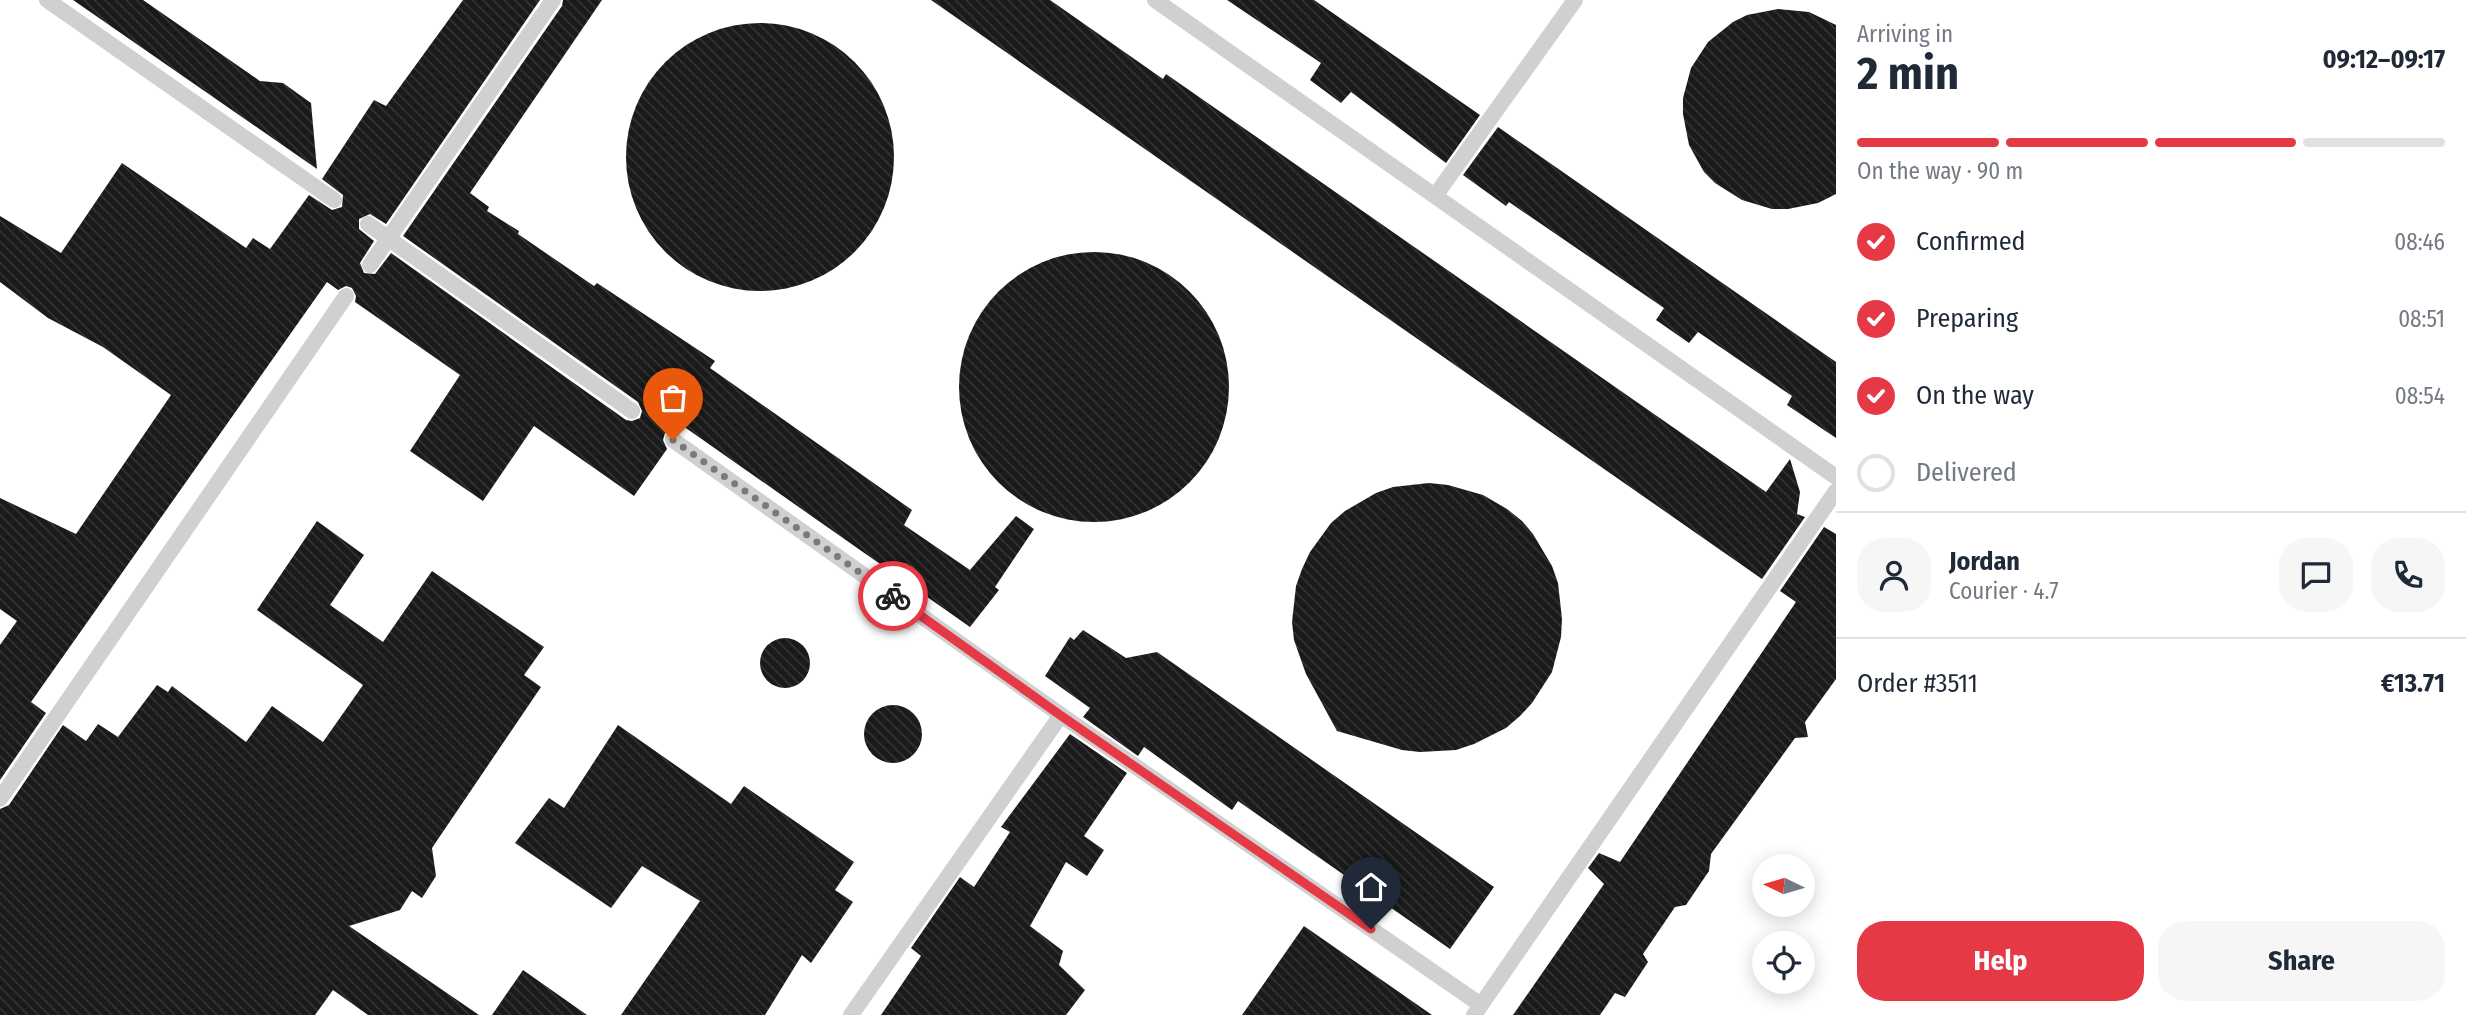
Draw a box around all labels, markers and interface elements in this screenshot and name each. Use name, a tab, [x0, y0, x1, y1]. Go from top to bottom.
text: Arriving in	[1857, 20, 1953, 48]
text: 09:12–09:17	[2323, 44, 2445, 75]
text: 2 min	[1857, 46, 1959, 101]
text: On the way · 90 m	[1857, 157, 2023, 185]
icon: check	[1857, 223, 1895, 261]
text: Confirmed	[1916, 226, 2026, 257]
text: 08:46	[2394, 228, 2445, 256]
icon: check	[1857, 300, 1895, 338]
text: Preparing	[1916, 303, 2018, 334]
text: 08:51	[2398, 305, 2445, 333]
pin	[643, 368, 703, 440]
icon: check	[1857, 377, 1895, 415]
icon: bag	[654, 379, 692, 417]
text: On the way	[1916, 380, 2034, 411]
text: 08:54	[2395, 382, 2445, 410]
text: Delivered	[1916, 457, 2017, 488]
button: person	[1857, 538, 1931, 612]
button: chat	[2279, 538, 2353, 612]
button: phone	[2371, 538, 2445, 612]
text: Jordan	[1949, 546, 2020, 577]
courier	[858, 561, 928, 631]
icon: bike	[874, 577, 912, 615]
text: Courier · 4.7	[1949, 577, 2059, 605]
text: Order #3511	[1857, 668, 1978, 699]
text: €13.71	[2381, 668, 2445, 699]
north arrow	[1752, 854, 1815, 917]
map controls	[1752, 854, 1815, 994]
pin	[1341, 857, 1401, 929]
icon: home	[1352, 868, 1390, 906]
button: Help	[1857, 921, 2144, 1001]
button: Share	[2158, 921, 2445, 1001]
button: locate	[1752, 931, 1815, 994]

